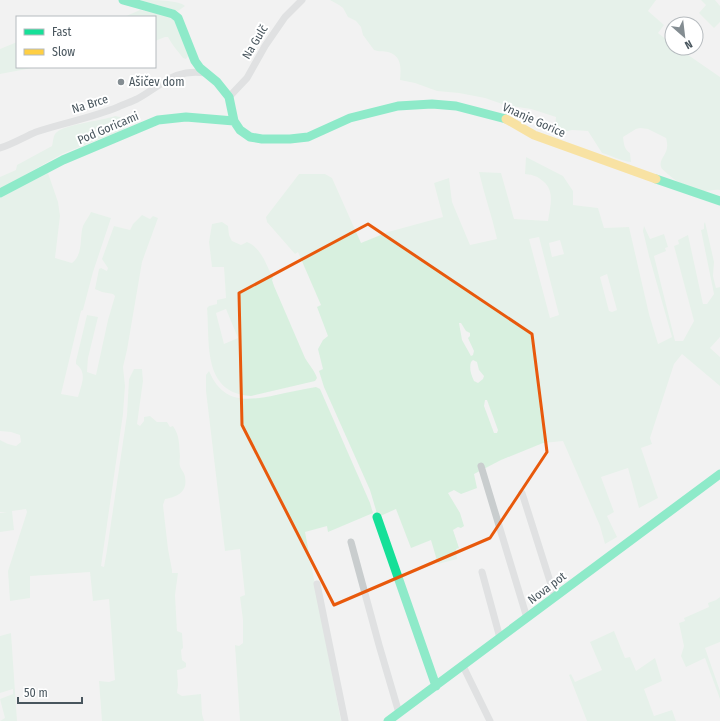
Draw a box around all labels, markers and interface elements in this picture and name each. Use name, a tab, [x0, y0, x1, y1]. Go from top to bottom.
legend	[16, 16, 156, 68]
north arrow	[664, 16, 704, 56]
street label: Na Gulč	[239, 22, 271, 62]
text: Fast	[52, 25, 71, 39]
text: N	[682, 37, 694, 52]
text: Slow	[52, 45, 75, 59]
place label: Ašičev dom	[129, 75, 184, 89]
marker: Ašičev dom	[116, 77, 126, 87]
street label: Na Brce	[70, 92, 110, 116]
street label: Vnanje Gorice	[500, 100, 568, 140]
street label: Pod Goricami	[75, 109, 141, 147]
street label: Nova pot	[525, 569, 569, 607]
scale bar	[18, 679, 82, 705]
text: 50 m	[24, 686, 48, 700]

